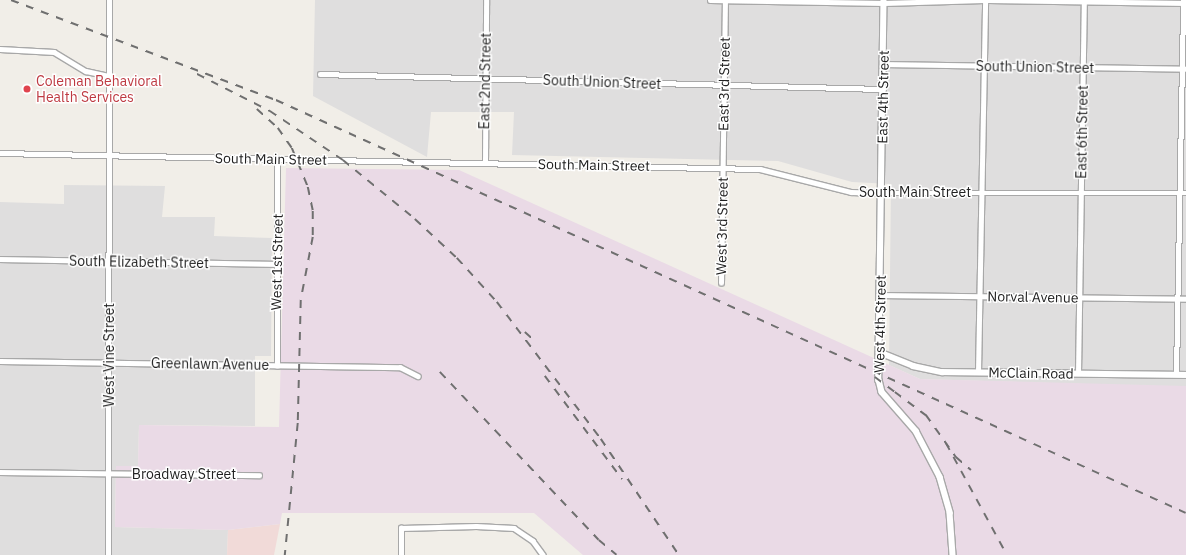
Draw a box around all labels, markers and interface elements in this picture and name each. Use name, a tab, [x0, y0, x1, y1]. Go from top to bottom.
street label: East 2nd Street	[476, 32, 494, 130]
street label: East 3rd Street	[715, 37, 733, 131]
street label: East 4th Street	[874, 50, 892, 144]
street label: South Union Street	[976, 58, 1094, 76]
street label: South Union Street	[542, 72, 662, 92]
place label: Coleman Behavioral Health Services	[36, 73, 162, 106]
marker: Coleman Behavioral Health Services	[21, 83, 33, 95]
street label: East 6th Street	[1073, 85, 1091, 179]
street label: South Main Street	[215, 150, 327, 168]
street label: South Main Street	[538, 156, 650, 174]
street label: West 3rd Street	[713, 177, 731, 275]
street label: South Main Street	[859, 184, 971, 200]
street label: West 1st Street	[268, 214, 286, 310]
street label: South Elizabeth Street	[69, 252, 209, 272]
street label: West 4th Street	[871, 275, 889, 373]
street label: Norval Avenue	[987, 288, 1079, 306]
street label: West Vine Street	[101, 303, 117, 407]
street label: Greenlawn Avenue	[151, 355, 269, 373]
street label: McClain Road	[988, 364, 1074, 382]
street label: Broadway Street	[132, 466, 236, 482]

